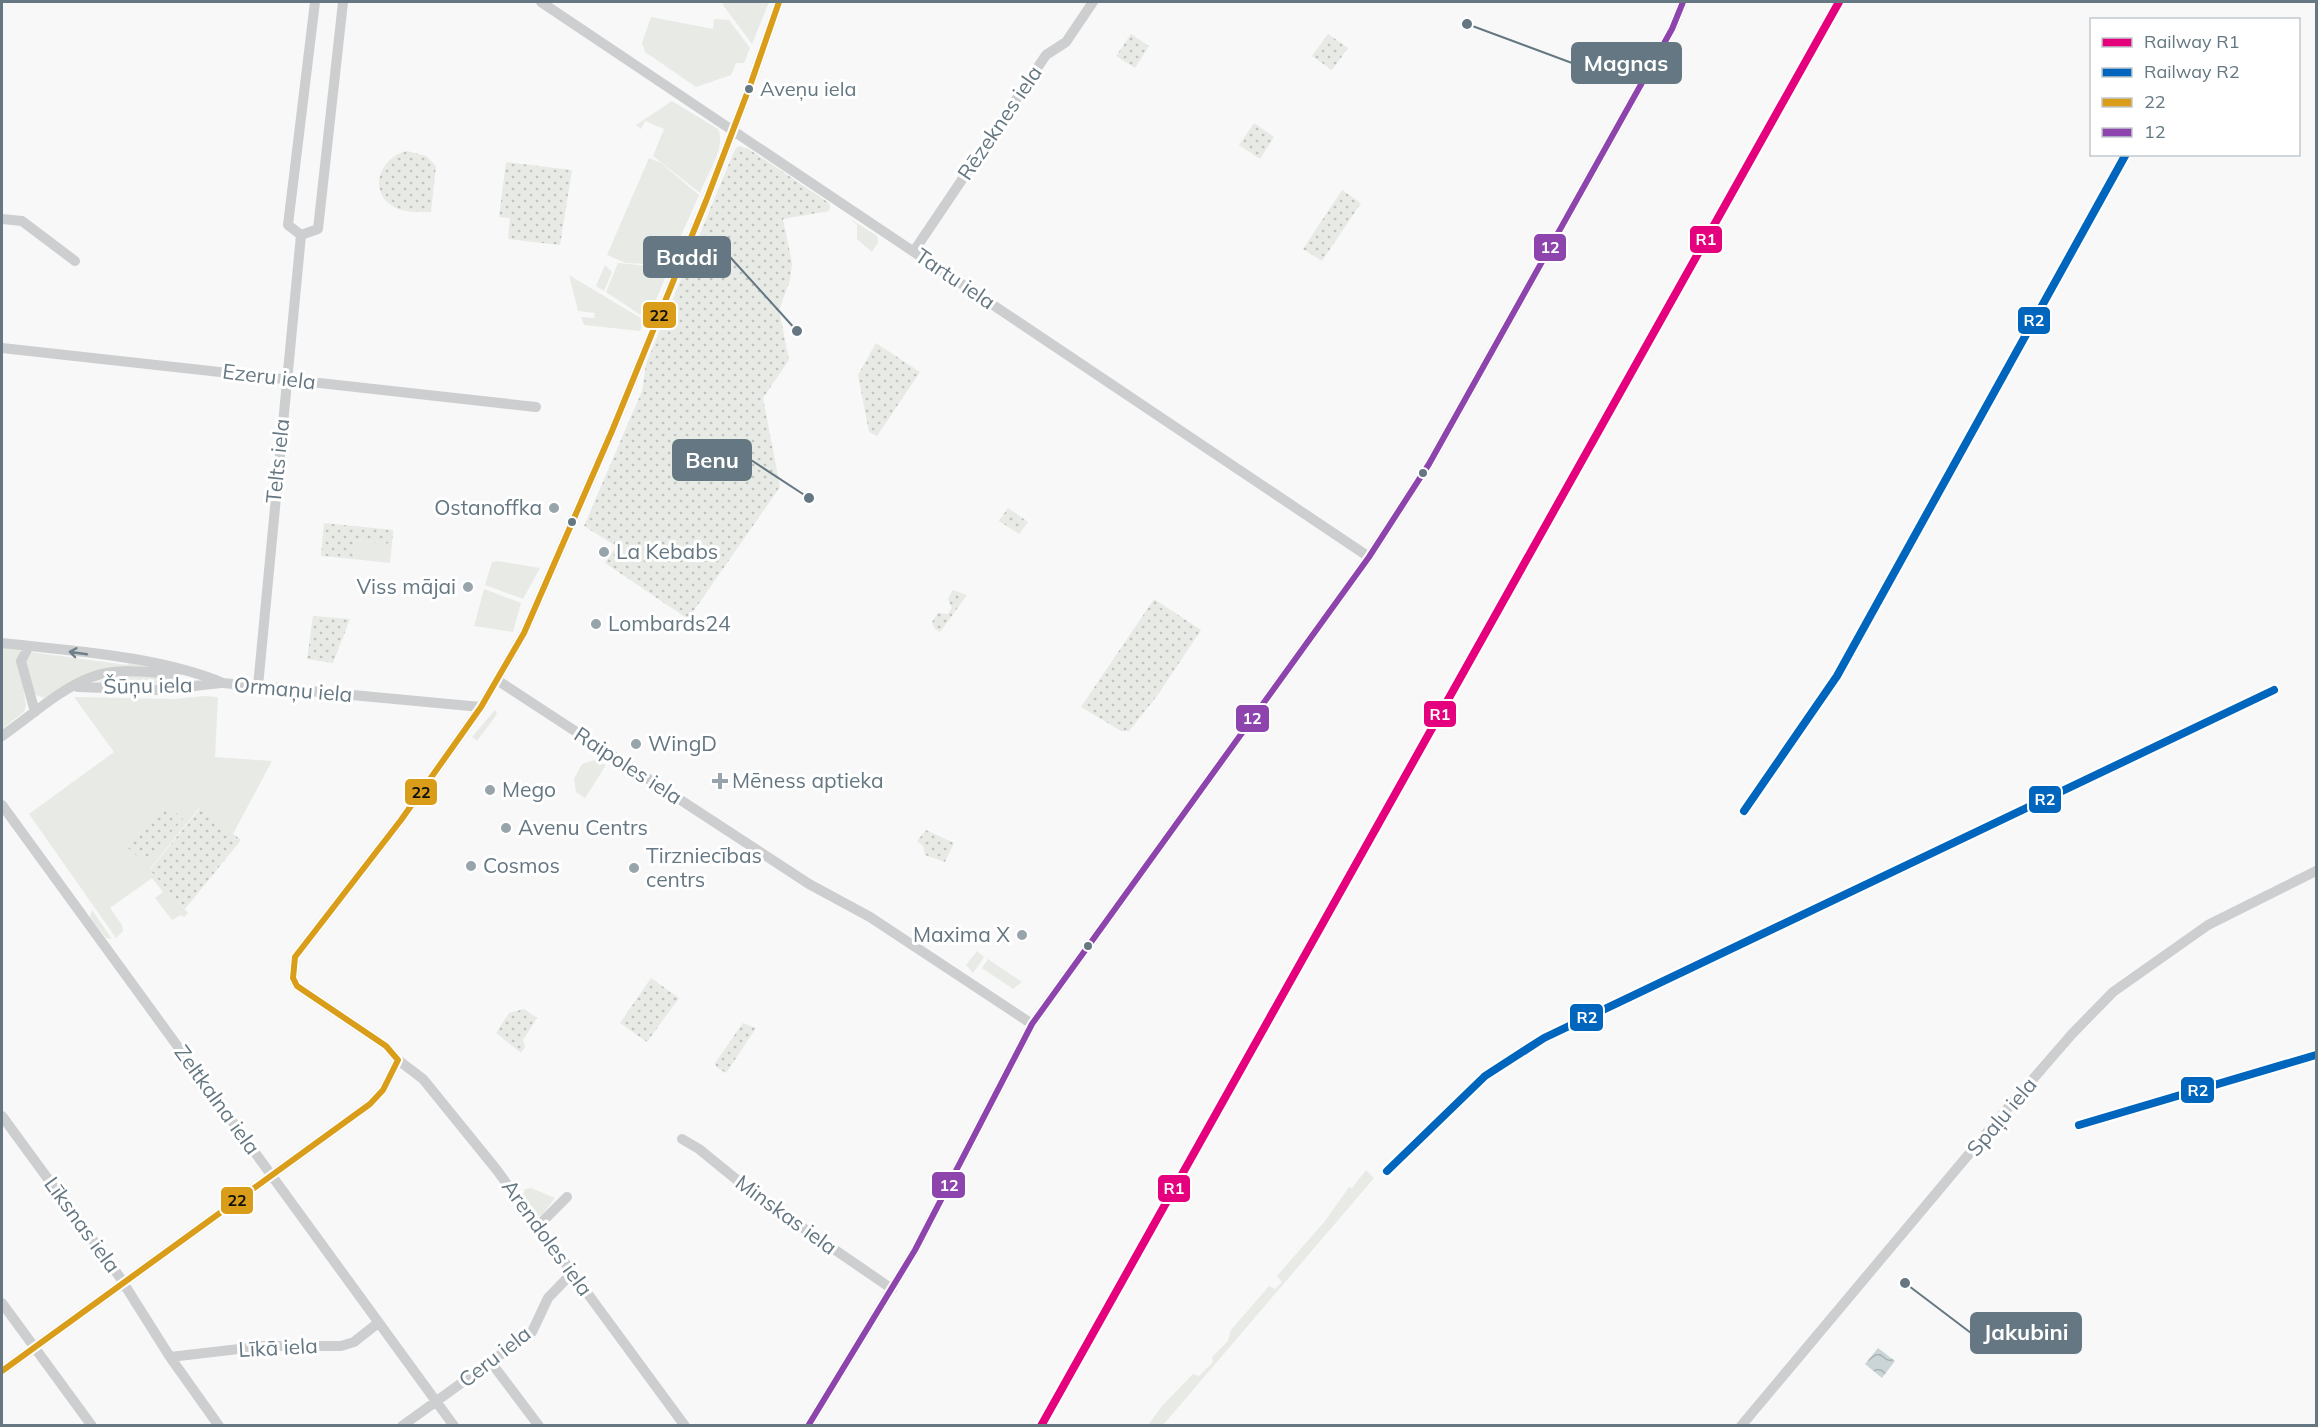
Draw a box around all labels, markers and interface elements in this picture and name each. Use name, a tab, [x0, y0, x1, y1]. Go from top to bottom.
legend	[2090, 18, 2300, 156]
text: Railway R1	[2144, 30, 2239, 53]
callout: Magnas	[1572, 43, 1681, 83]
text: Magnas	[1584, 49, 1668, 77]
street label: Rēzeknes iela	[951, 60, 1047, 185]
text: Railway R2	[2144, 60, 2239, 83]
place label: Aveņu iela	[760, 76, 856, 102]
marker: Aveņu iela	[743, 83, 755, 95]
text: 22	[2144, 90, 2166, 113]
text: 12	[2144, 120, 2166, 143]
line badge: R1	[1689, 225, 1723, 254]
text: R1	[1696, 229, 1716, 249]
line badge: 12	[1533, 233, 1567, 262]
callout: Baddi	[644, 237, 730, 277]
text: 12	[1540, 237, 1560, 257]
street label: Tartu iela	[911, 242, 1000, 314]
text: Baddi	[656, 243, 718, 271]
line badge: 22	[642, 301, 677, 329]
text: 22	[649, 305, 669, 325]
line badge: R2	[2017, 306, 2051, 335]
text: R2	[2024, 310, 2044, 330]
street label: Ezeru iela	[221, 357, 317, 395]
street label: Telts iela	[260, 417, 294, 504]
callout: Benu	[673, 440, 751, 480]
text: Benu	[685, 446, 739, 474]
unlabelled marker	[1417, 467, 1429, 479]
place label: Ostanoffka	[434, 494, 542, 520]
marker: Ostanoffka	[547, 501, 561, 515]
unlabelled marker	[566, 516, 578, 528]
place label: La Kebabs	[616, 538, 718, 564]
marker: La Kebabs	[597, 545, 611, 559]
place label: Viss mājai	[356, 573, 456, 599]
marker: Viss mājai	[461, 580, 475, 594]
place label: Lombards24	[608, 610, 731, 636]
marker: Lombards24	[589, 617, 603, 631]
one-way arrow	[68, 647, 88, 658]
street label: Šūņu iela	[103, 671, 193, 701]
street label: Ormaņu iela	[233, 671, 353, 709]
line badge: R1	[1423, 700, 1457, 728]
line badge: 12	[1235, 704, 1270, 733]
text: R1	[1430, 704, 1450, 724]
text: 12	[1242, 708, 1262, 728]
street label: Raipoles iela	[570, 721, 687, 810]
place label: WingD	[648, 730, 717, 756]
marker: WingD	[629, 737, 643, 751]
place label: Mēness aptieka	[732, 767, 884, 793]
marker: Mēness aptieka	[713, 774, 727, 788]
place label: Mego	[502, 776, 556, 802]
line badge: 22	[404, 778, 438, 806]
text: 22	[411, 782, 431, 802]
marker: Mego	[483, 783, 497, 797]
line badge: R2	[2028, 785, 2062, 814]
text: R2	[2035, 789, 2055, 809]
place label: Avenu Centrs	[518, 814, 648, 840]
marker: Avenu Centrs	[499, 821, 513, 835]
place label: Tirzniecības centrs	[646, 842, 762, 892]
place label: Cosmos	[483, 852, 560, 878]
marker: Cosmos	[464, 859, 478, 873]
marker: Tirzniecības centrs	[627, 861, 641, 875]
place label: Maxima X	[913, 921, 1010, 947]
marker: Maxima X	[1015, 928, 1029, 942]
unlabelled marker	[1082, 940, 1094, 952]
line badge: R2	[1569, 1003, 1604, 1032]
text: R2	[1577, 1007, 1597, 1027]
street label: Zeltkalna iela	[169, 1040, 266, 1159]
street label: Spaļu iela	[1961, 1072, 2043, 1162]
line badge: R2	[2180, 1076, 2215, 1104]
text: R2	[2188, 1080, 2208, 1100]
street label: Minskas iela	[731, 1169, 842, 1260]
street label: Līksnas iela	[39, 1171, 126, 1277]
line badge: 12	[931, 1171, 966, 1199]
street label: Arendoles iela	[497, 1174, 599, 1301]
line badge: R1	[1157, 1174, 1191, 1203]
text: 12	[939, 1175, 959, 1195]
text: R1	[1164, 1178, 1184, 1198]
line badge: 22	[220, 1186, 254, 1215]
text: 22	[227, 1190, 247, 1210]
callout: Jakubini	[1971, 1313, 2081, 1353]
text: Jakubini	[1983, 1318, 2069, 1346]
street label: Ceru iela	[453, 1320, 536, 1392]
street label: Līkā iela	[238, 1332, 318, 1362]

